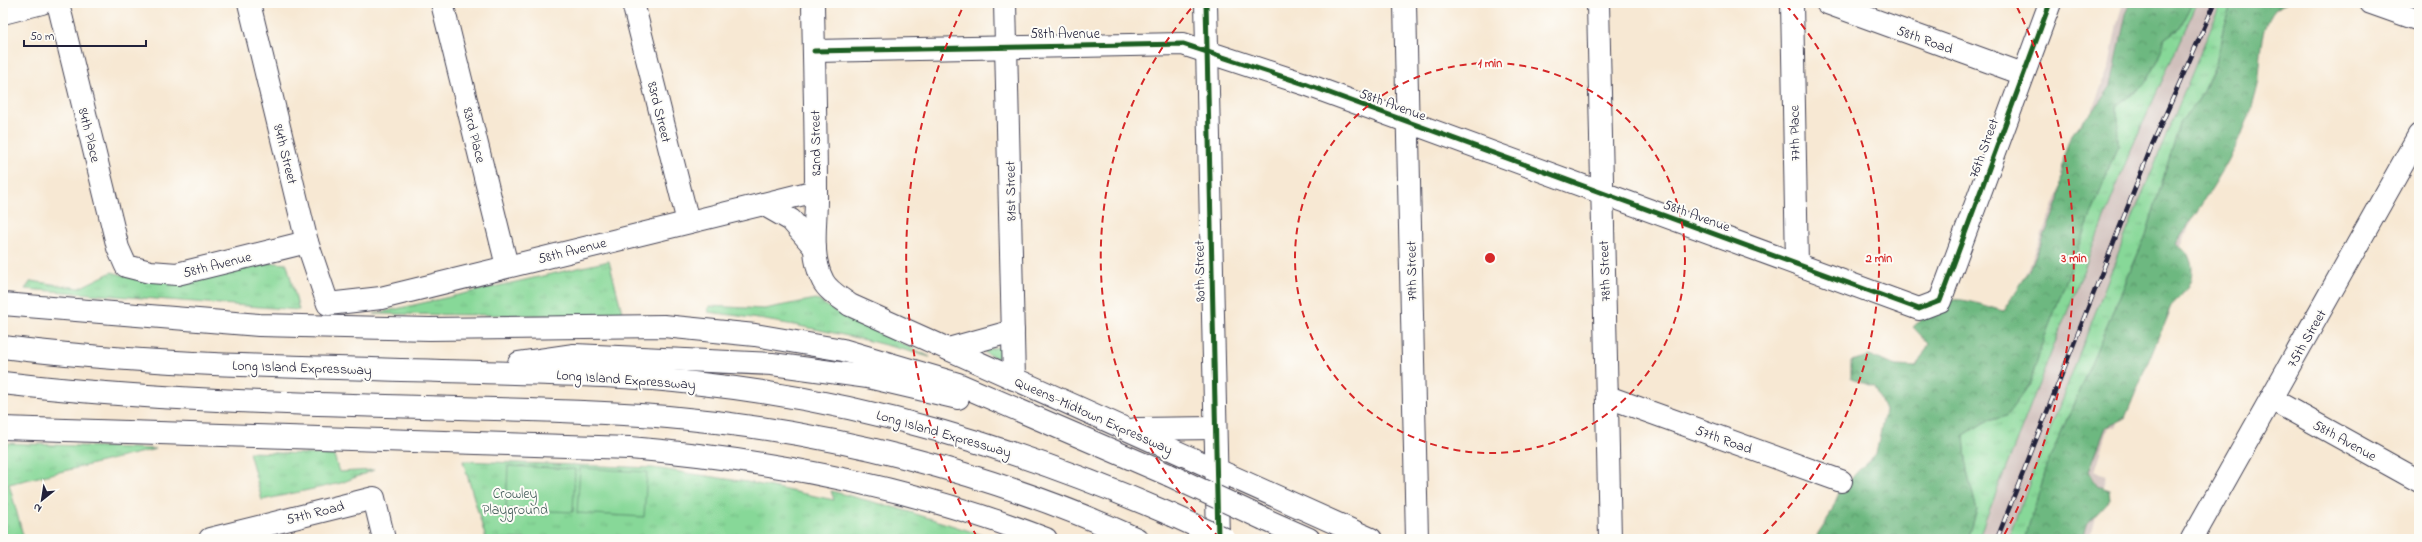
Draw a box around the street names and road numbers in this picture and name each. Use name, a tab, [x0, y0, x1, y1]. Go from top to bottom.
street label: 58th Road	[1893, 21, 1956, 60]
street label: 58th Avenue	[1030, 24, 1101, 45]
street label: 83rd Street	[641, 80, 676, 145]
street label: 58th Avenue	[1356, 84, 1430, 127]
street label: 77th Place	[1784, 104, 1806, 161]
street label: 83rd Place	[457, 105, 491, 166]
street label: 84th Place	[72, 106, 106, 166]
street label: 82nd Street	[805, 110, 828, 176]
street label: 76th Street	[1964, 115, 2005, 181]
street label: 84th Street	[267, 122, 302, 187]
street label: 81st Street	[1000, 160, 1023, 221]
street label: 58th Avenue	[1660, 195, 1734, 238]
street label: 58th Avenue	[536, 233, 610, 270]
street label: 80th Street	[1189, 240, 1212, 302]
street label: 79th Street	[1401, 240, 1424, 301]
street label: 78th Street	[1594, 240, 1617, 302]
street label: 58th Avenue	[181, 247, 255, 284]
street label: 75th Street	[2282, 306, 2333, 372]
street label: Long Island Expressway	[232, 356, 372, 382]
street label: Long Island Expressway	[555, 365, 696, 397]
street label: Queens-Midtown Expressway	[1011, 372, 1176, 462]
street label: Long Island Expressway	[873, 405, 1014, 465]
street label: 58th Avenue	[2309, 415, 2381, 468]
street label: 57th Road	[1692, 420, 1755, 460]
street label: 57th Road	[284, 496, 347, 531]

